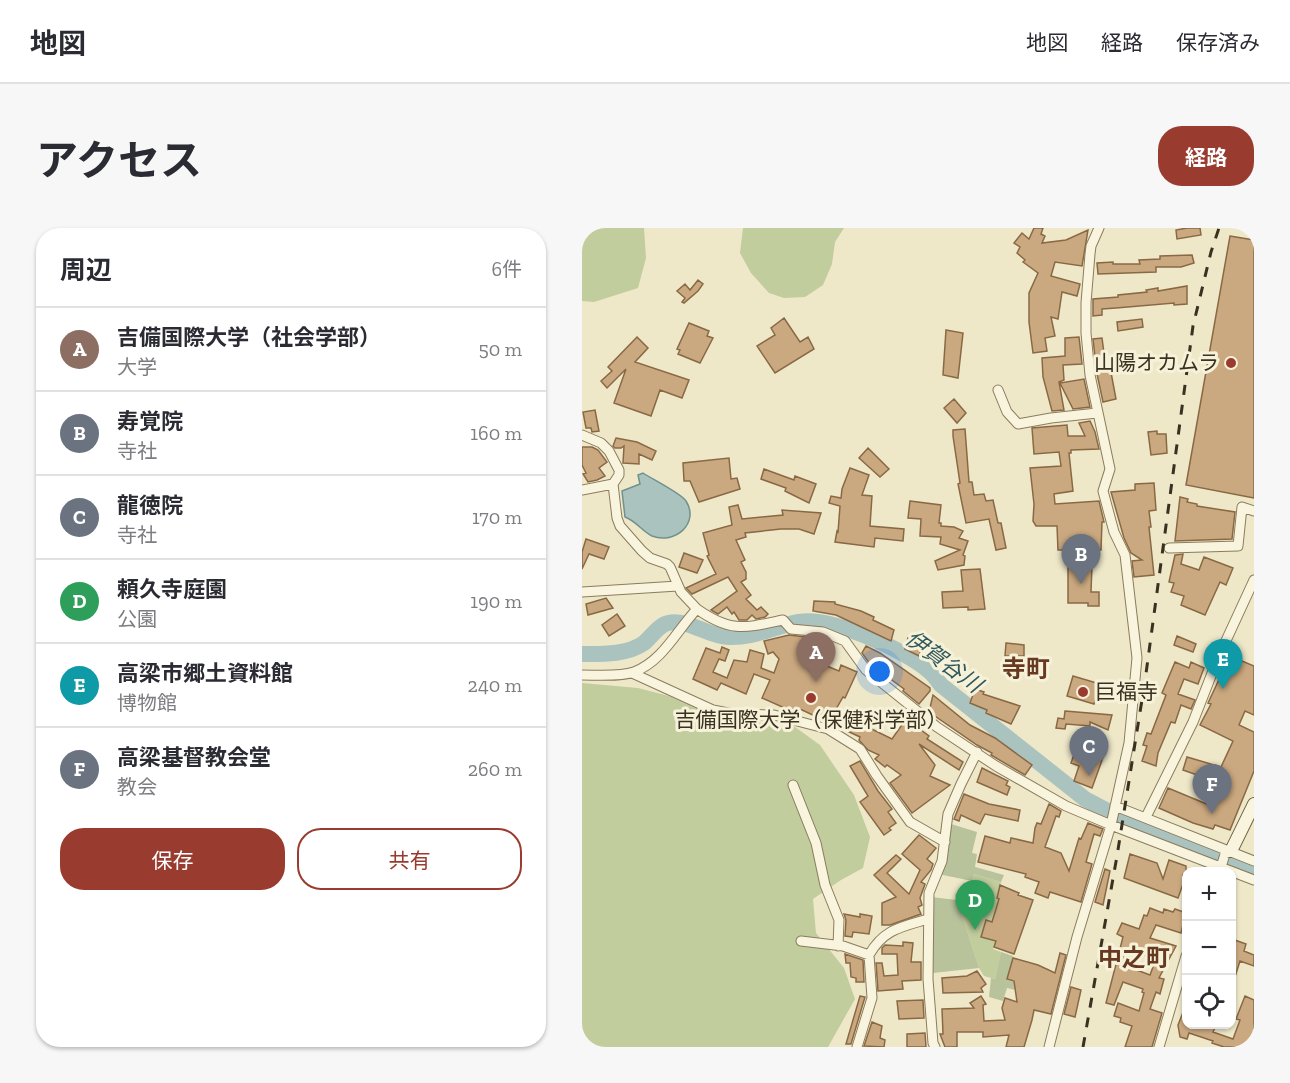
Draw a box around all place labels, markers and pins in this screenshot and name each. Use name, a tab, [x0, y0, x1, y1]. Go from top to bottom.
place label: 山陽オカムラ	[1094, 350, 1219, 375]
marker: 山陽オカムラ	[1224, 356, 1238, 370]
pin: B	[1062, 534, 1100, 584]
pin: A	[796, 632, 836, 682]
pin: E	[1204, 640, 1242, 689]
place label: 巨福寺	[1095, 679, 1158, 704]
marker: 巨福寺	[1076, 685, 1090, 699]
marker: 吉備国際大学（保健科学部）	[804, 691, 818, 705]
place label: 吉備国際大学（保健科学部）	[675, 707, 948, 732]
pin: C	[1070, 726, 1108, 776]
pin: F	[1192, 764, 1232, 814]
pin: D	[956, 880, 994, 930]

